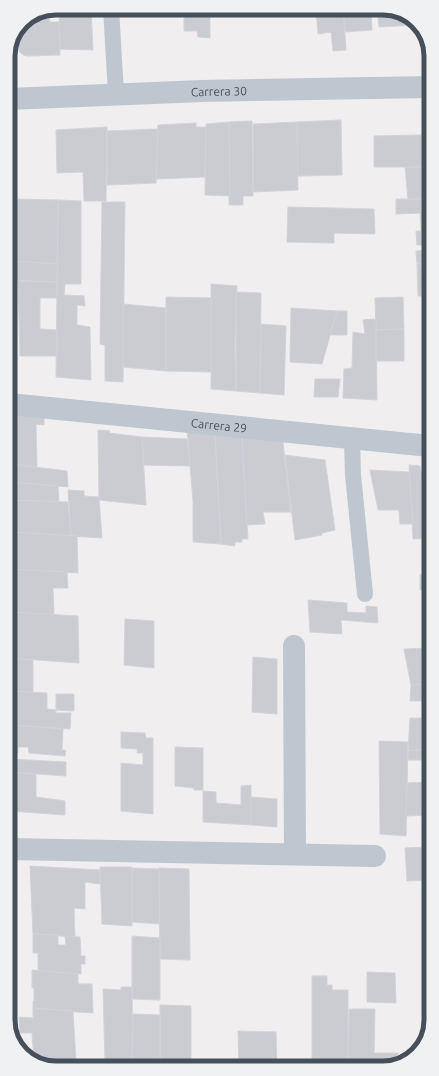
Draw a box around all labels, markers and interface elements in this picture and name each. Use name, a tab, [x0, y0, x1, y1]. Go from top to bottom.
street label: Carrera 30	[190, 84, 247, 98]
street label: Carrera 29	[190, 416, 248, 434]

